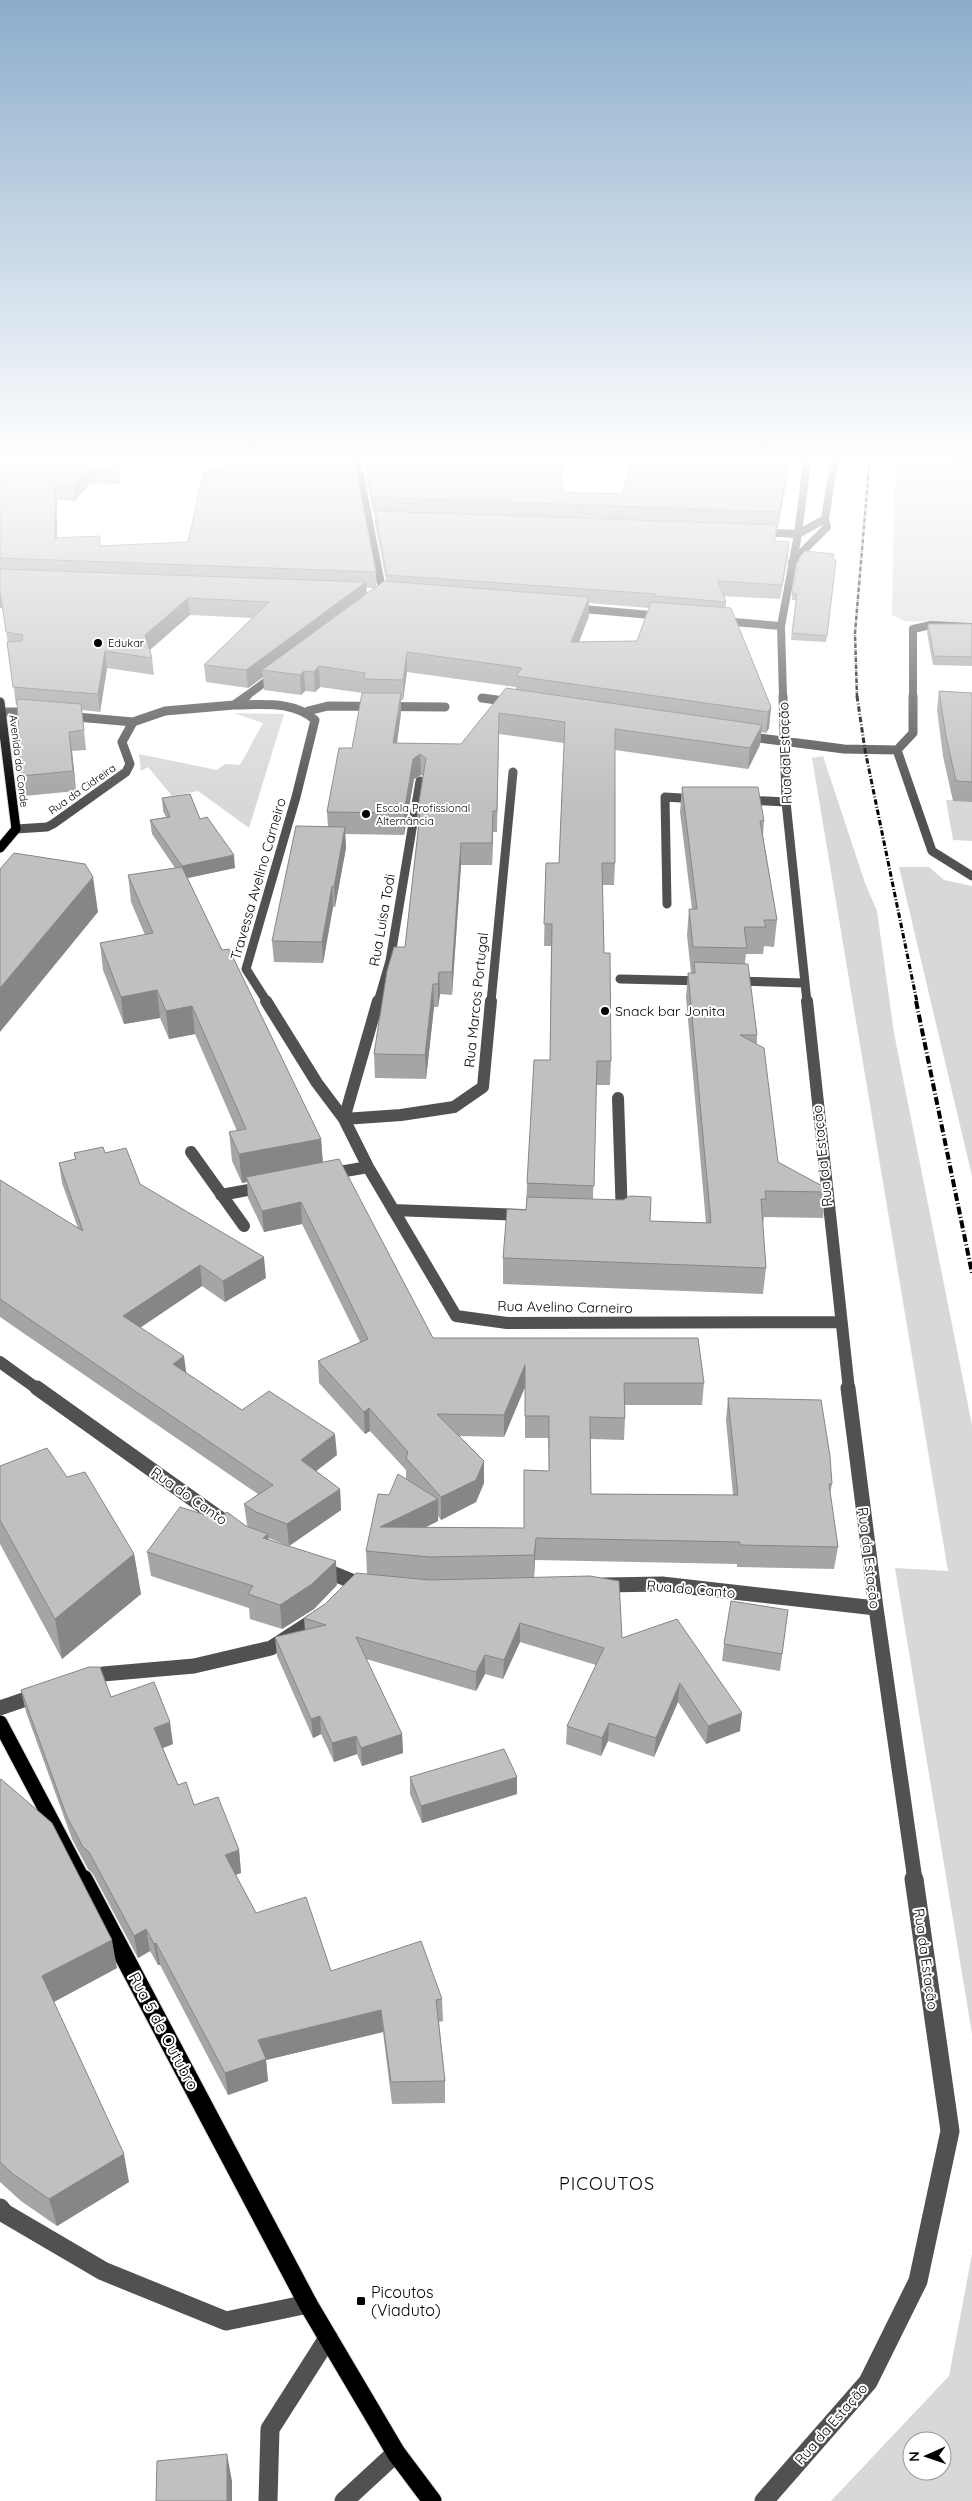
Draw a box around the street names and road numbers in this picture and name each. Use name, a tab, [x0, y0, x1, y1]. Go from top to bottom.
street label: Rua da Estação	[774, 702, 796, 804]
street label: Avenida do Conde	[6, 714, 32, 808]
street label: Rua da Cidreira	[46, 761, 118, 817]
street label: Travessa Avelino Carneiro	[226, 796, 290, 962]
street label: Rua Luisa Todi	[365, 872, 399, 968]
street label: Rua Marcos Portugal	[460, 932, 492, 1068]
street label: Rua da Estação	[808, 1104, 836, 1208]
street label: Rua Avelino Carneiro	[497, 1297, 633, 1317]
street label: Rua do Canto	[147, 1463, 231, 1529]
street label: Rua da Estação	[854, 1506, 884, 1610]
street label: Rua do Canto	[646, 1576, 736, 1602]
street label: Rua da Estação	[910, 1907, 942, 2011]
street label: Rua 5 de Outubro	[124, 1968, 204, 2094]
street label: Rua da Estação	[791, 2380, 871, 2468]

